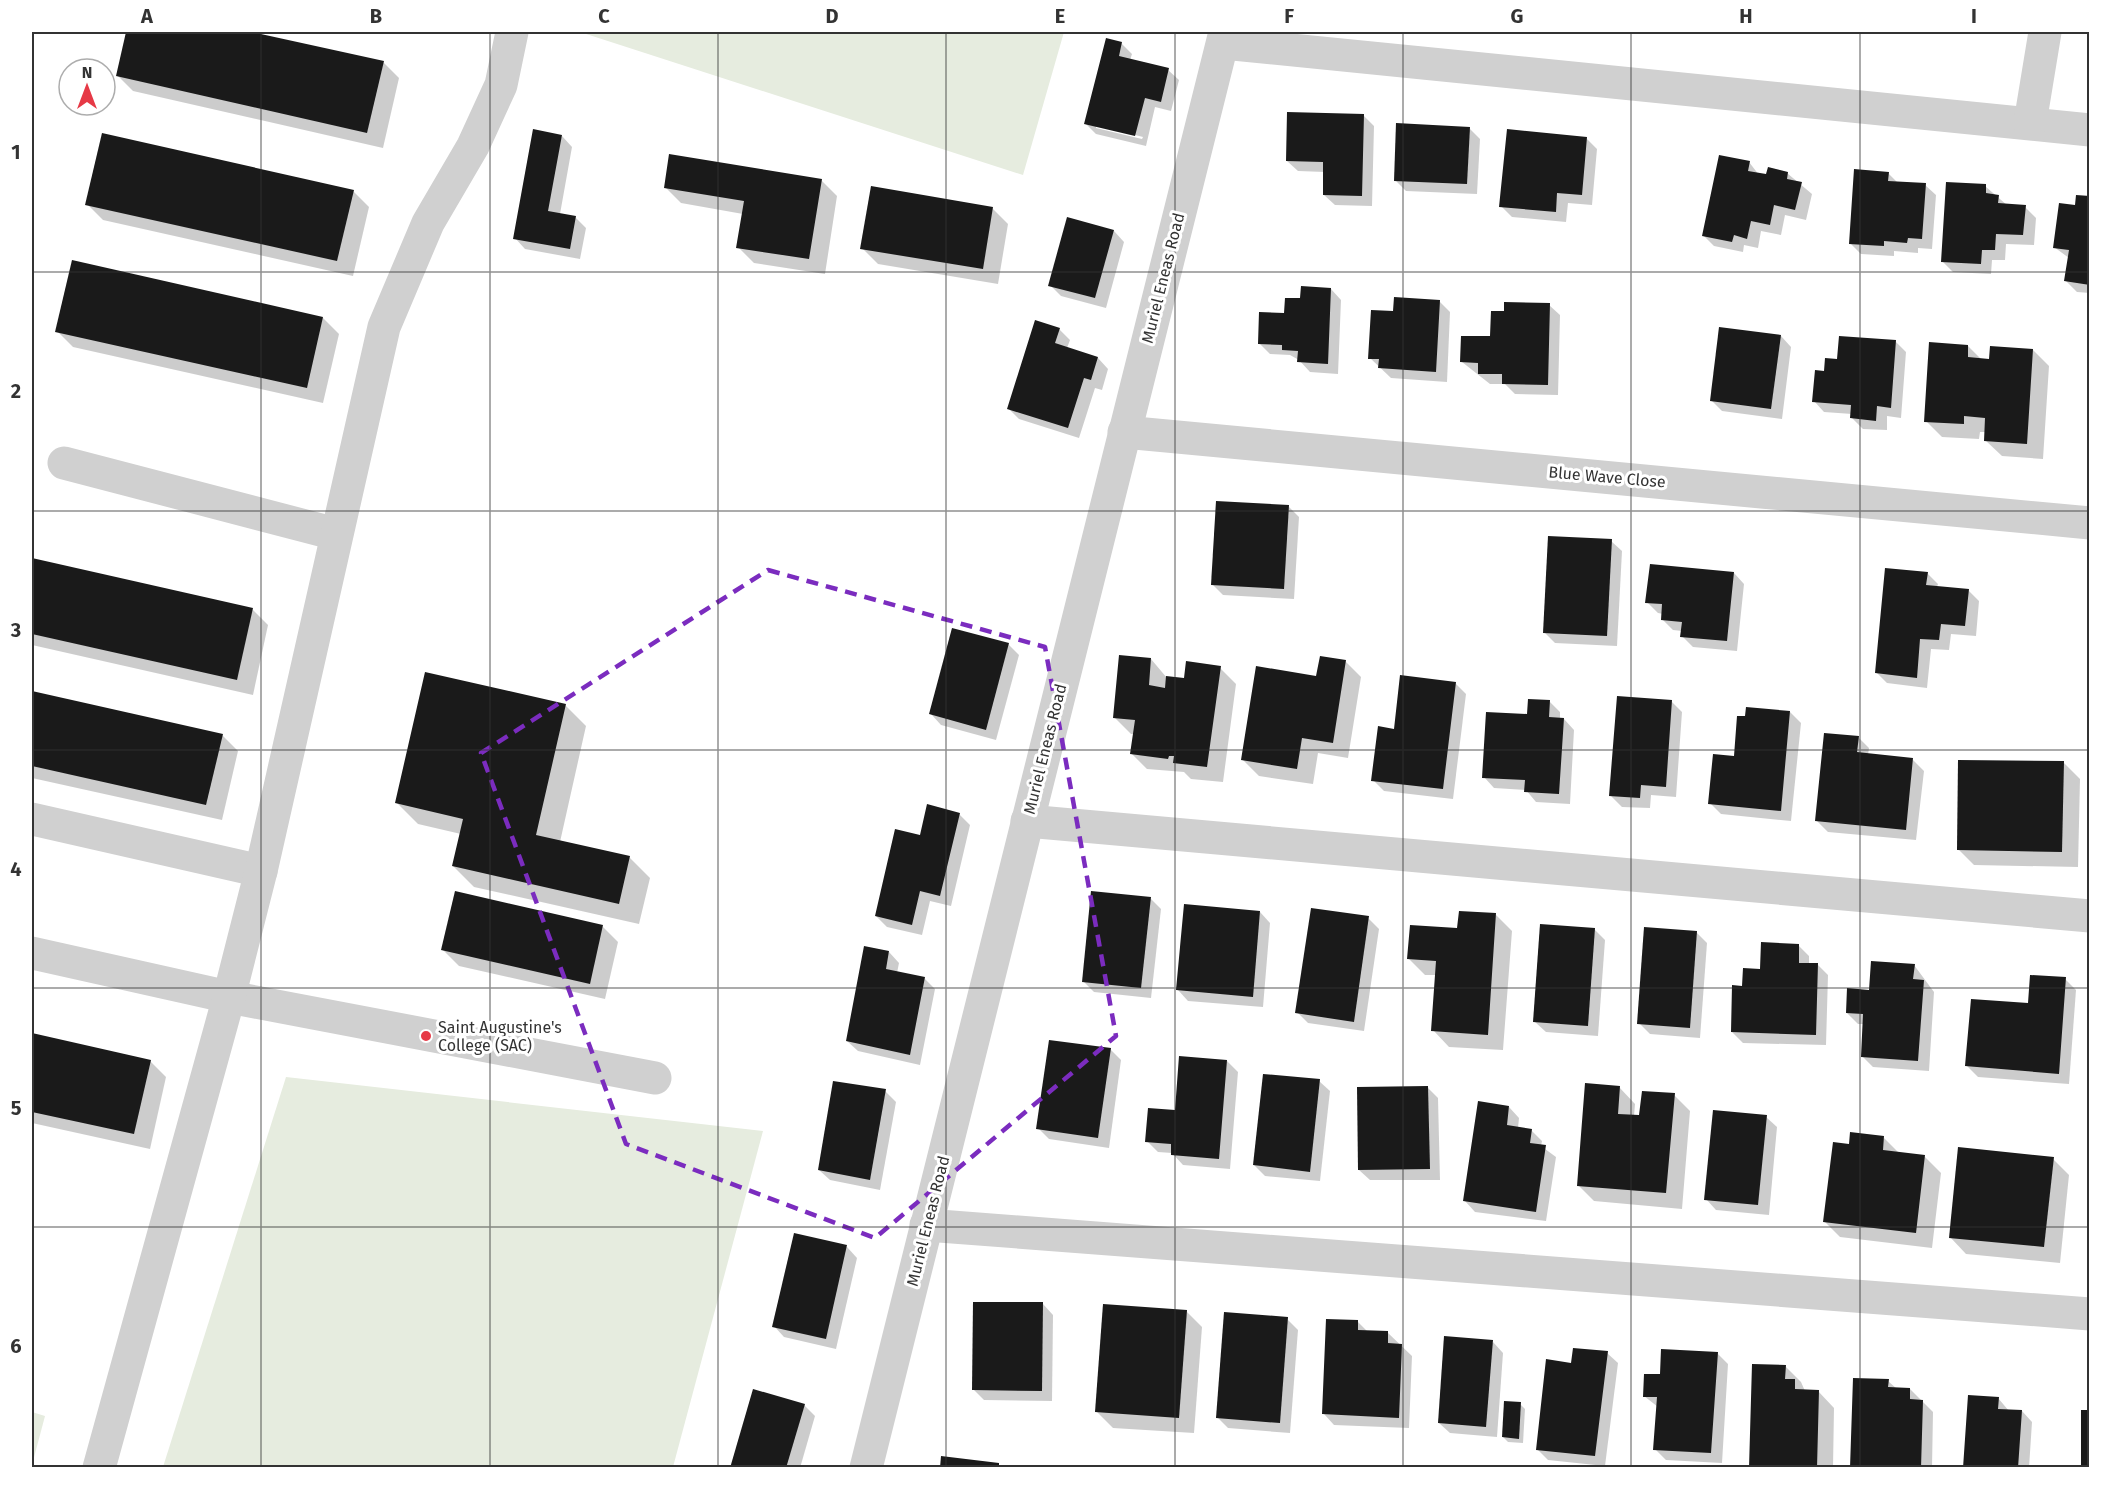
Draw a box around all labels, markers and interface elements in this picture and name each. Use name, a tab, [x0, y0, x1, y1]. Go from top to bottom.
text: A	[140, 4, 154, 28]
text: B	[370, 4, 382, 28]
text: C	[598, 4, 610, 28]
text: D	[825, 4, 839, 28]
text: E	[1055, 4, 1065, 28]
text: F	[1284, 4, 1294, 28]
text: G	[1511, 4, 1523, 28]
text: H	[1739, 4, 1753, 28]
text: I	[1971, 4, 1977, 28]
north arrow	[57, 57, 117, 117]
text: N	[82, 63, 92, 82]
text: 1	[11, 140, 21, 164]
street label: Muriel Eneas Road	[1138, 211, 1188, 345]
text: 2	[11, 379, 21, 403]
street label: Blue Wave Close	[1548, 462, 1666, 492]
text: 3	[10, 618, 21, 642]
street label: Muriel Eneas Road	[1020, 682, 1070, 816]
text: 4	[10, 857, 22, 881]
place label: Saint Augustine's College (SAC)	[438, 1018, 562, 1055]
marker: Saint Augustine's College (SAC)	[419, 1029, 433, 1043]
text: 5	[11, 1096, 22, 1120]
street label: Muriel Eneas Road	[903, 1154, 953, 1288]
text: 6	[10, 1334, 22, 1358]

